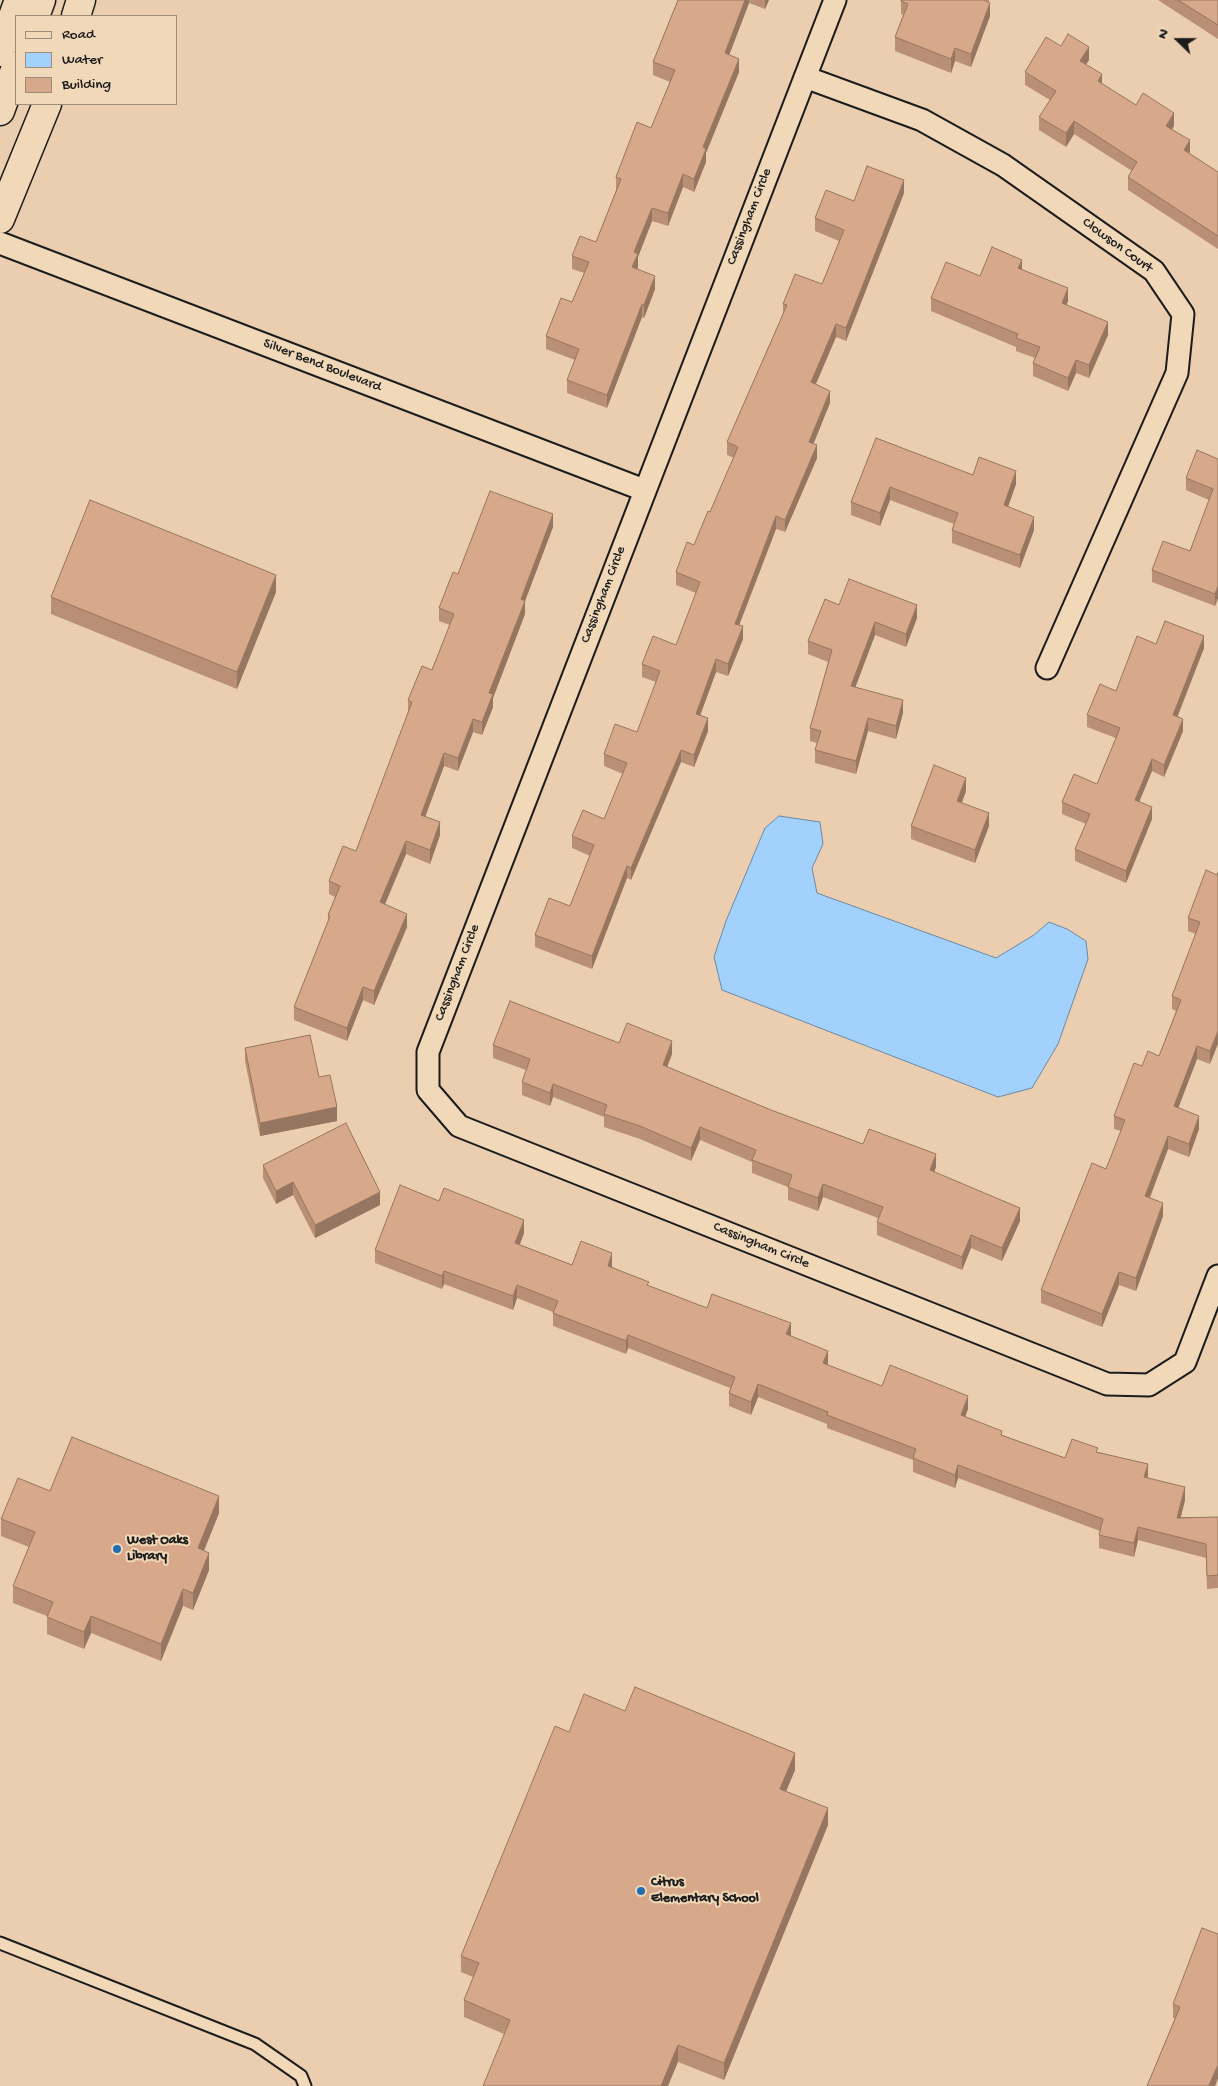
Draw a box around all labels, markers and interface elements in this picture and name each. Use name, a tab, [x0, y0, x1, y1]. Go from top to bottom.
legend	[15, 15, 178, 105]
north arrow	[1153, 15, 1203, 65]
text: Road	[62, 26, 95, 44]
text: N	[1154, 27, 1173, 42]
text: Water	[62, 51, 102, 69]
text: Building	[62, 76, 111, 94]
street label: Cassingham Circle	[724, 166, 776, 268]
street label: Clowson Court	[1078, 215, 1156, 277]
street label: Silver Bend Boulevard	[261, 336, 383, 396]
street label: Cassingham Circle	[578, 544, 630, 646]
street label: Cassingham Circle	[432, 922, 484, 1024]
street label: Cassingham Circle	[710, 1219, 812, 1273]
place label: West Oaks Library	[127, 1533, 188, 1565]
marker: West Oaks Library	[111, 1543, 123, 1555]
place label: Citrus Elementary School	[651, 1875, 759, 1908]
marker: Citrus Elementary School	[635, 1885, 647, 1897]

